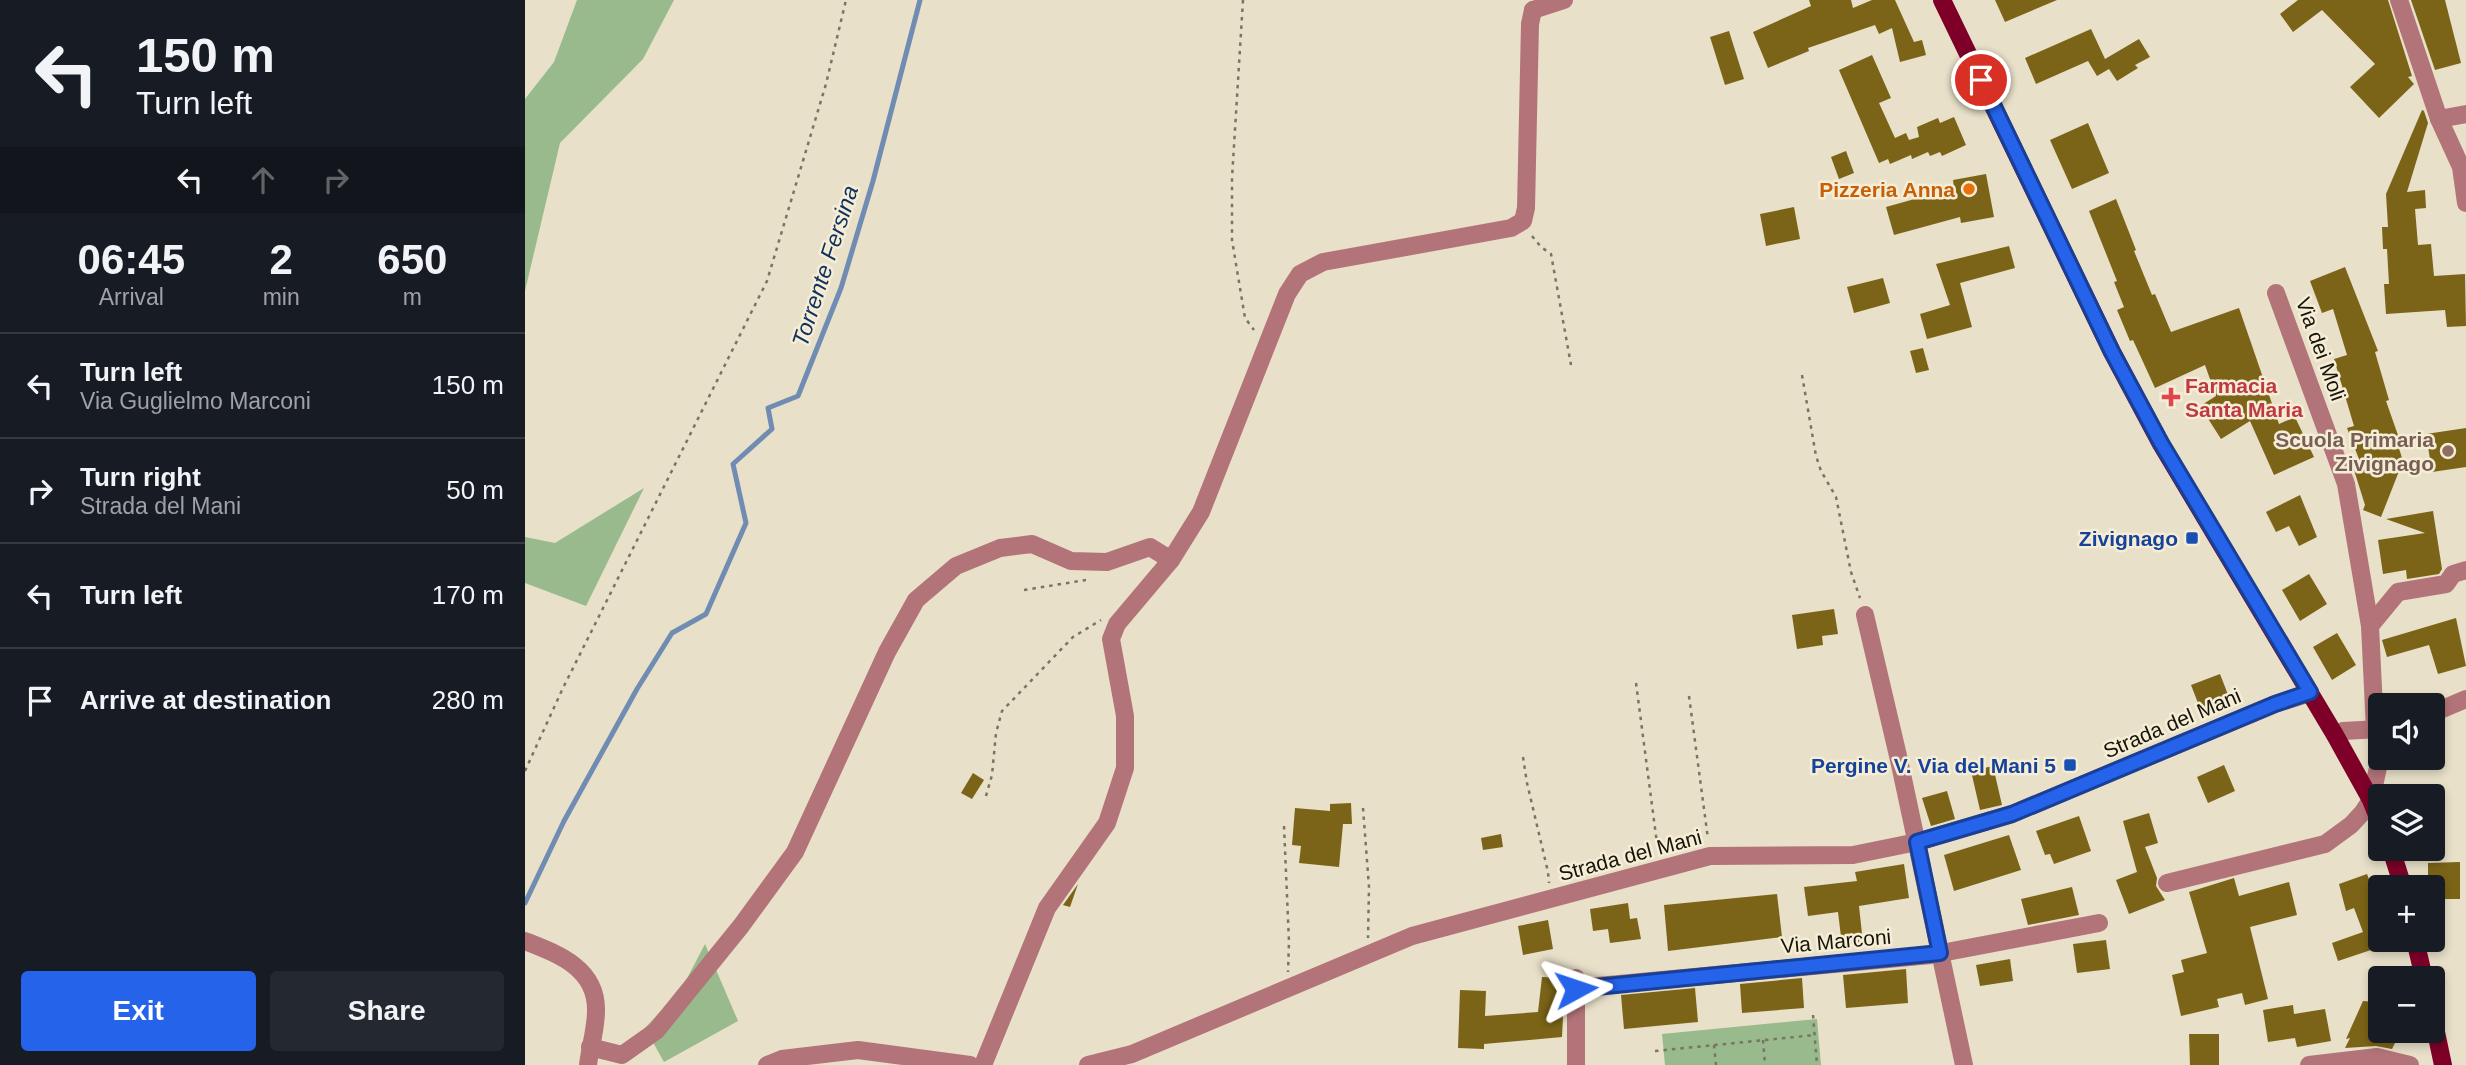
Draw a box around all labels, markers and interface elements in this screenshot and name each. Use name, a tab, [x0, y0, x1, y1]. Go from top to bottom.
icon: left	[21, 28, 112, 119]
text: 150 m	[136, 28, 275, 82]
pin	[1951, 50, 2011, 110]
icon: arrive	[1962, 61, 2000, 99]
text: Turn left	[136, 85, 252, 121]
icon: left	[171, 161, 209, 199]
icon: ahead	[244, 161, 282, 199]
icon: right	[317, 161, 355, 199]
place label: Pizzeria Anna	[1819, 178, 1955, 201]
marker: Pizzeria Anna	[1961, 181, 1977, 197]
water label: Torrente Fersina	[787, 182, 863, 350]
text: 06:45	[78, 236, 185, 283]
text: 2	[269, 236, 293, 283]
text: 650	[377, 236, 447, 283]
text: Arrival	[99, 284, 164, 310]
text: min	[263, 284, 300, 310]
text: m	[403, 284, 422, 310]
street label: Via dei Moli	[2292, 294, 2350, 404]
text: Turn left	[80, 357, 182, 387]
icon: left	[21, 367, 59, 405]
text: 150 m	[432, 370, 504, 400]
place label: Farmacia Santa Maria	[2185, 374, 2303, 421]
text: Via Guglielmo Marconi	[80, 388, 311, 414]
marker: Farmacia Santa Maria	[2163, 389, 2179, 405]
place label: Scuola Primaria Zivignago	[2275, 428, 2434, 475]
marker: Scuola Primaria Zivignago	[2440, 443, 2456, 459]
text: Turn right	[80, 462, 201, 492]
icon: right	[21, 472, 59, 510]
text: 50 m	[446, 475, 504, 505]
text: Strada del Mani	[80, 493, 241, 519]
place label: Zivignago	[2079, 527, 2178, 550]
marker: Zivignago	[2184, 530, 2200, 546]
icon: left	[21, 577, 59, 615]
text: Turn left	[80, 580, 182, 610]
text: 170 m	[432, 580, 504, 610]
icon: arrive	[21, 682, 59, 720]
street label: Strada del Mani	[2100, 684, 2244, 762]
text: Arrive at destination	[80, 685, 331, 715]
text: 280 m	[432, 685, 504, 715]
map controls	[2368, 693, 2445, 1043]
button: sound	[2368, 693, 2445, 770]
place label: Pergine V. Via del Mani 5	[1811, 754, 2056, 777]
marker: Pergine V. Via del Mani 5	[2062, 757, 2078, 773]
button: layers	[2368, 784, 2445, 861]
street label: Strada del Mani	[1556, 825, 1704, 885]
button: +	[2368, 875, 2445, 952]
street label: Via Marconi	[1780, 925, 1892, 957]
position arrow	[1539, 952, 1613, 1026]
button: −	[2368, 966, 2445, 1043]
button: Exit	[21, 971, 256, 1051]
button: Share	[270, 971, 504, 1051]

